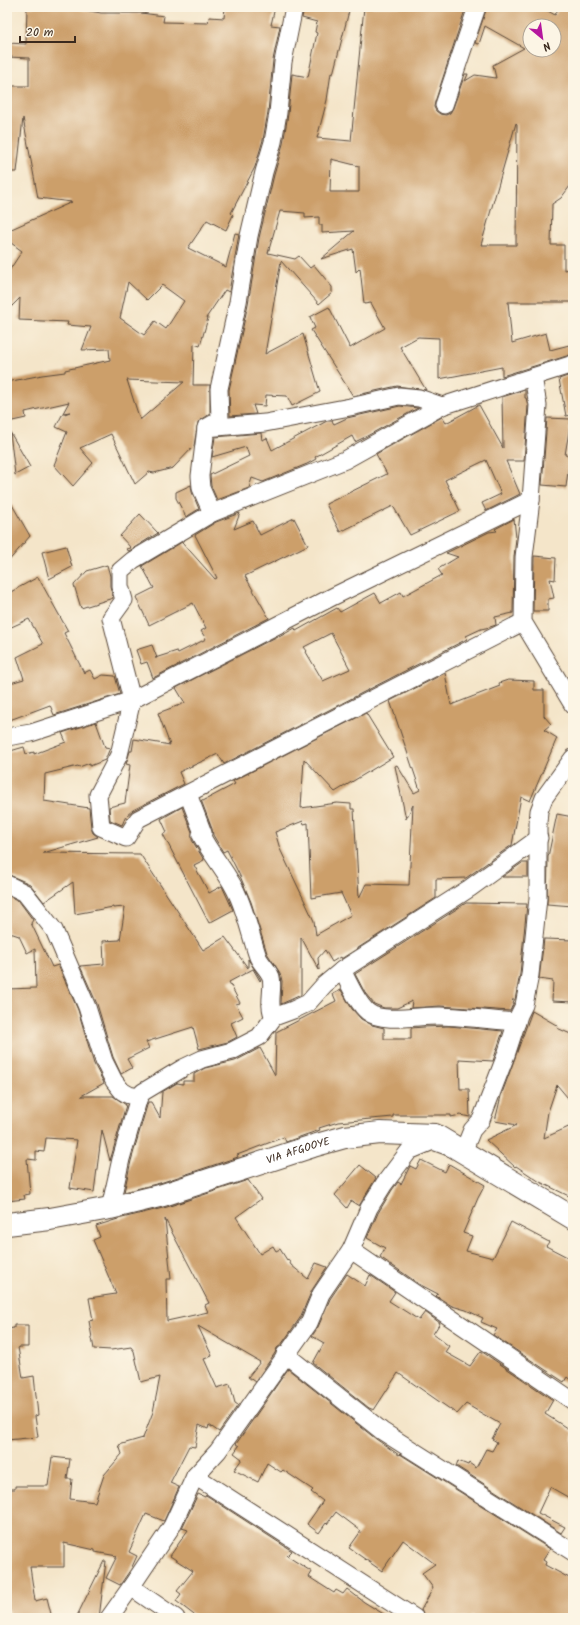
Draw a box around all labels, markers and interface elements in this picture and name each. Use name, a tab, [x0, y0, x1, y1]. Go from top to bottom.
scale bar	[20, 18, 75, 44]
north arrow	[522, 18, 562, 58]
text: 20 m	[26, 23, 54, 42]
text: N	[539, 36, 554, 55]
street label: VIA AFGOOYE	[264, 1133, 333, 1170]

